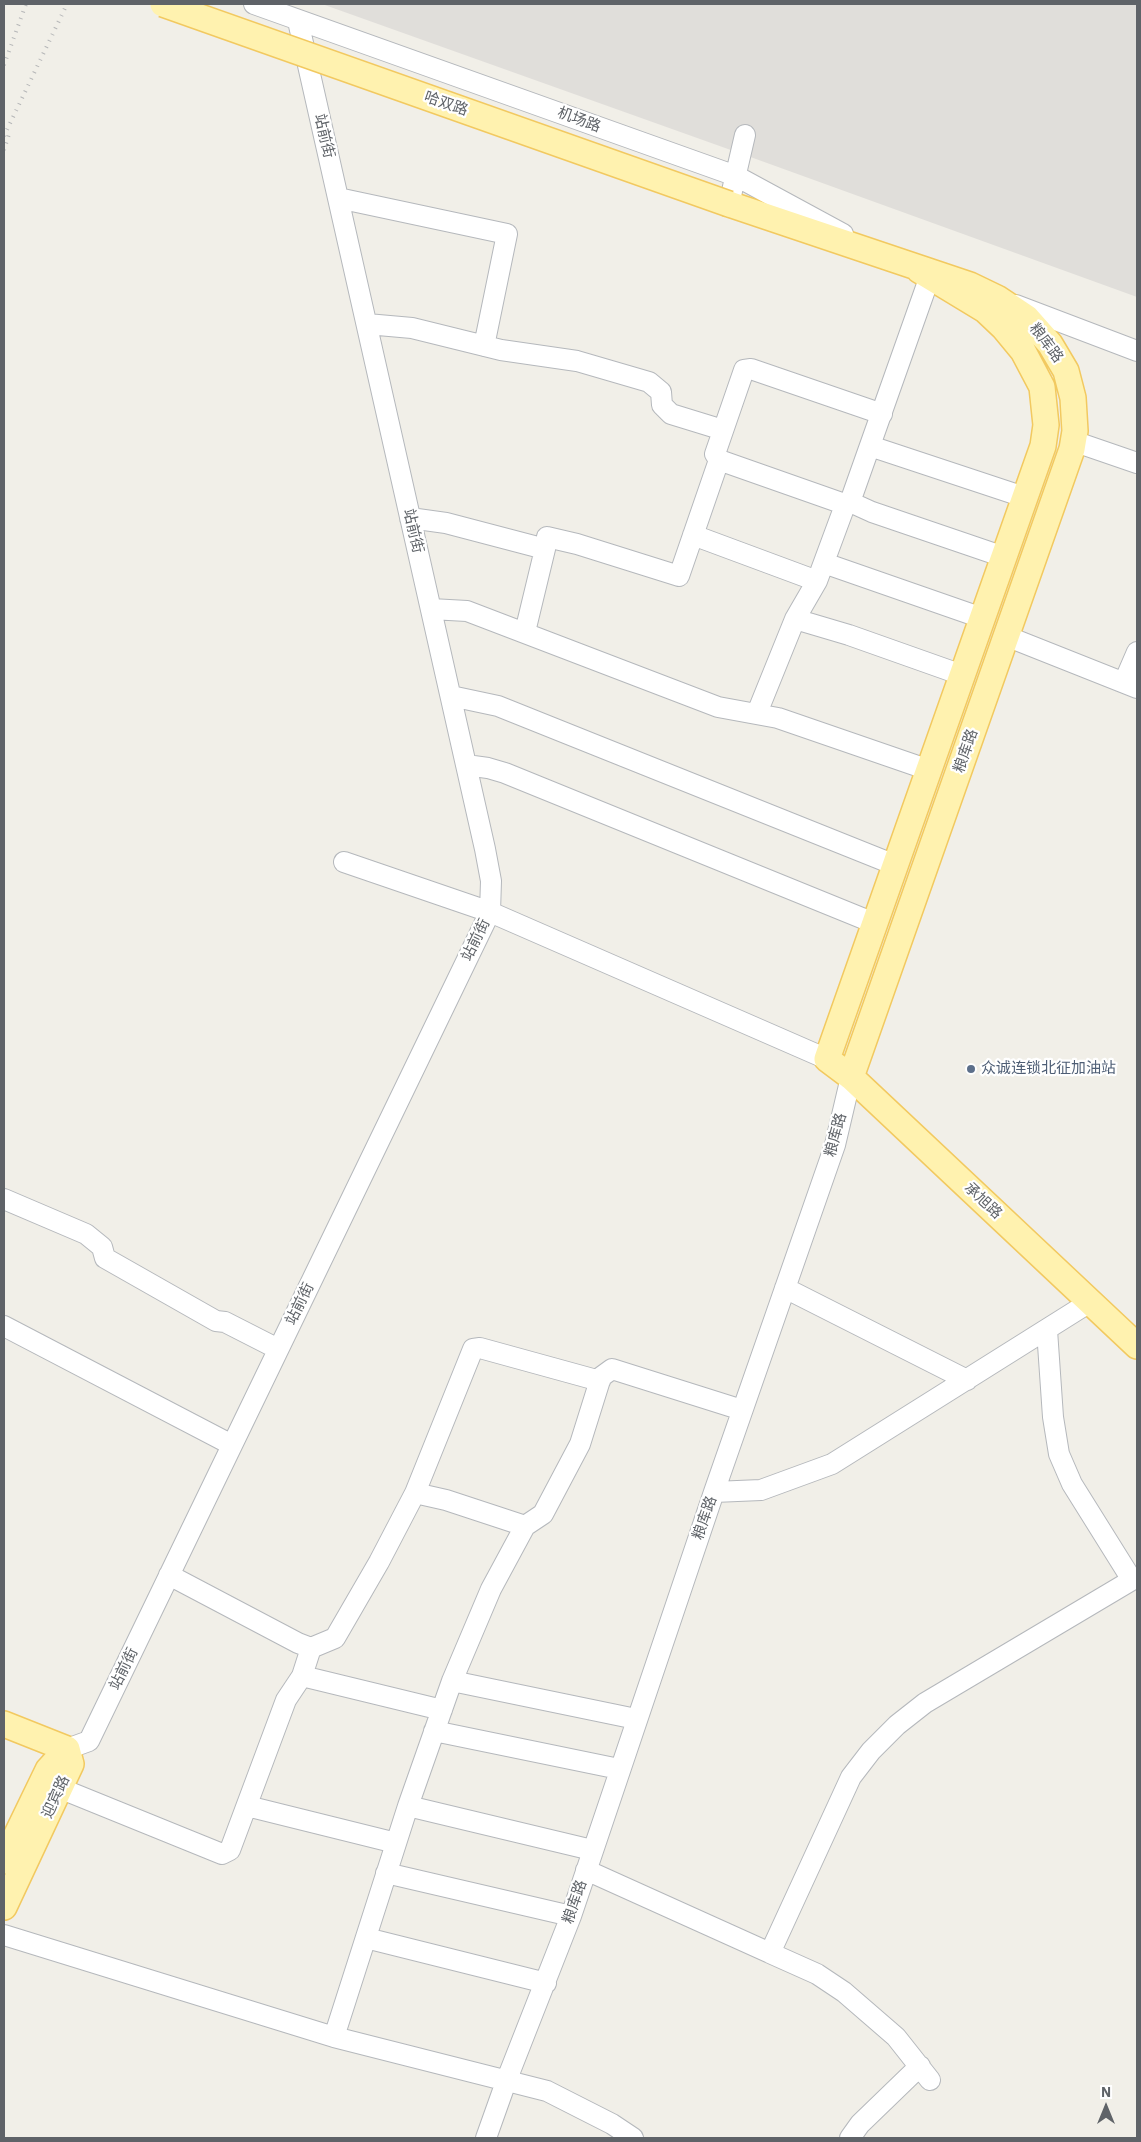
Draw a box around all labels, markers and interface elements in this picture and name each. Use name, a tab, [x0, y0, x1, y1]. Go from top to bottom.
street label: 哈双路	[422, 88, 470, 120]
street label: 机场路	[555, 104, 603, 136]
street label: 站前街	[310, 112, 338, 160]
street label: 粮库路	[1025, 320, 1067, 366]
street label: 站前街	[399, 507, 427, 555]
street label: 粮库路	[950, 727, 982, 775]
street label: 站前街	[458, 916, 494, 964]
place label: 众诚连锁北征加油站	[981, 1060, 1116, 1078]
marker: 众诚连锁北征加油站	[965, 1063, 977, 1075]
street label: 粮库路	[821, 1111, 851, 1159]
street label: 承旭路	[960, 1179, 1006, 1223]
street label: 站前街	[282, 1280, 318, 1328]
street label: 粮库路	[689, 1494, 721, 1542]
street label: 站前街	[106, 1645, 142, 1693]
street label: 迎宾路	[38, 1773, 74, 1821]
street label: 粮库路	[559, 1878, 591, 1926]
north arrow	[1081, 2082, 1131, 2132]
text: N	[1101, 2083, 1111, 2101]

